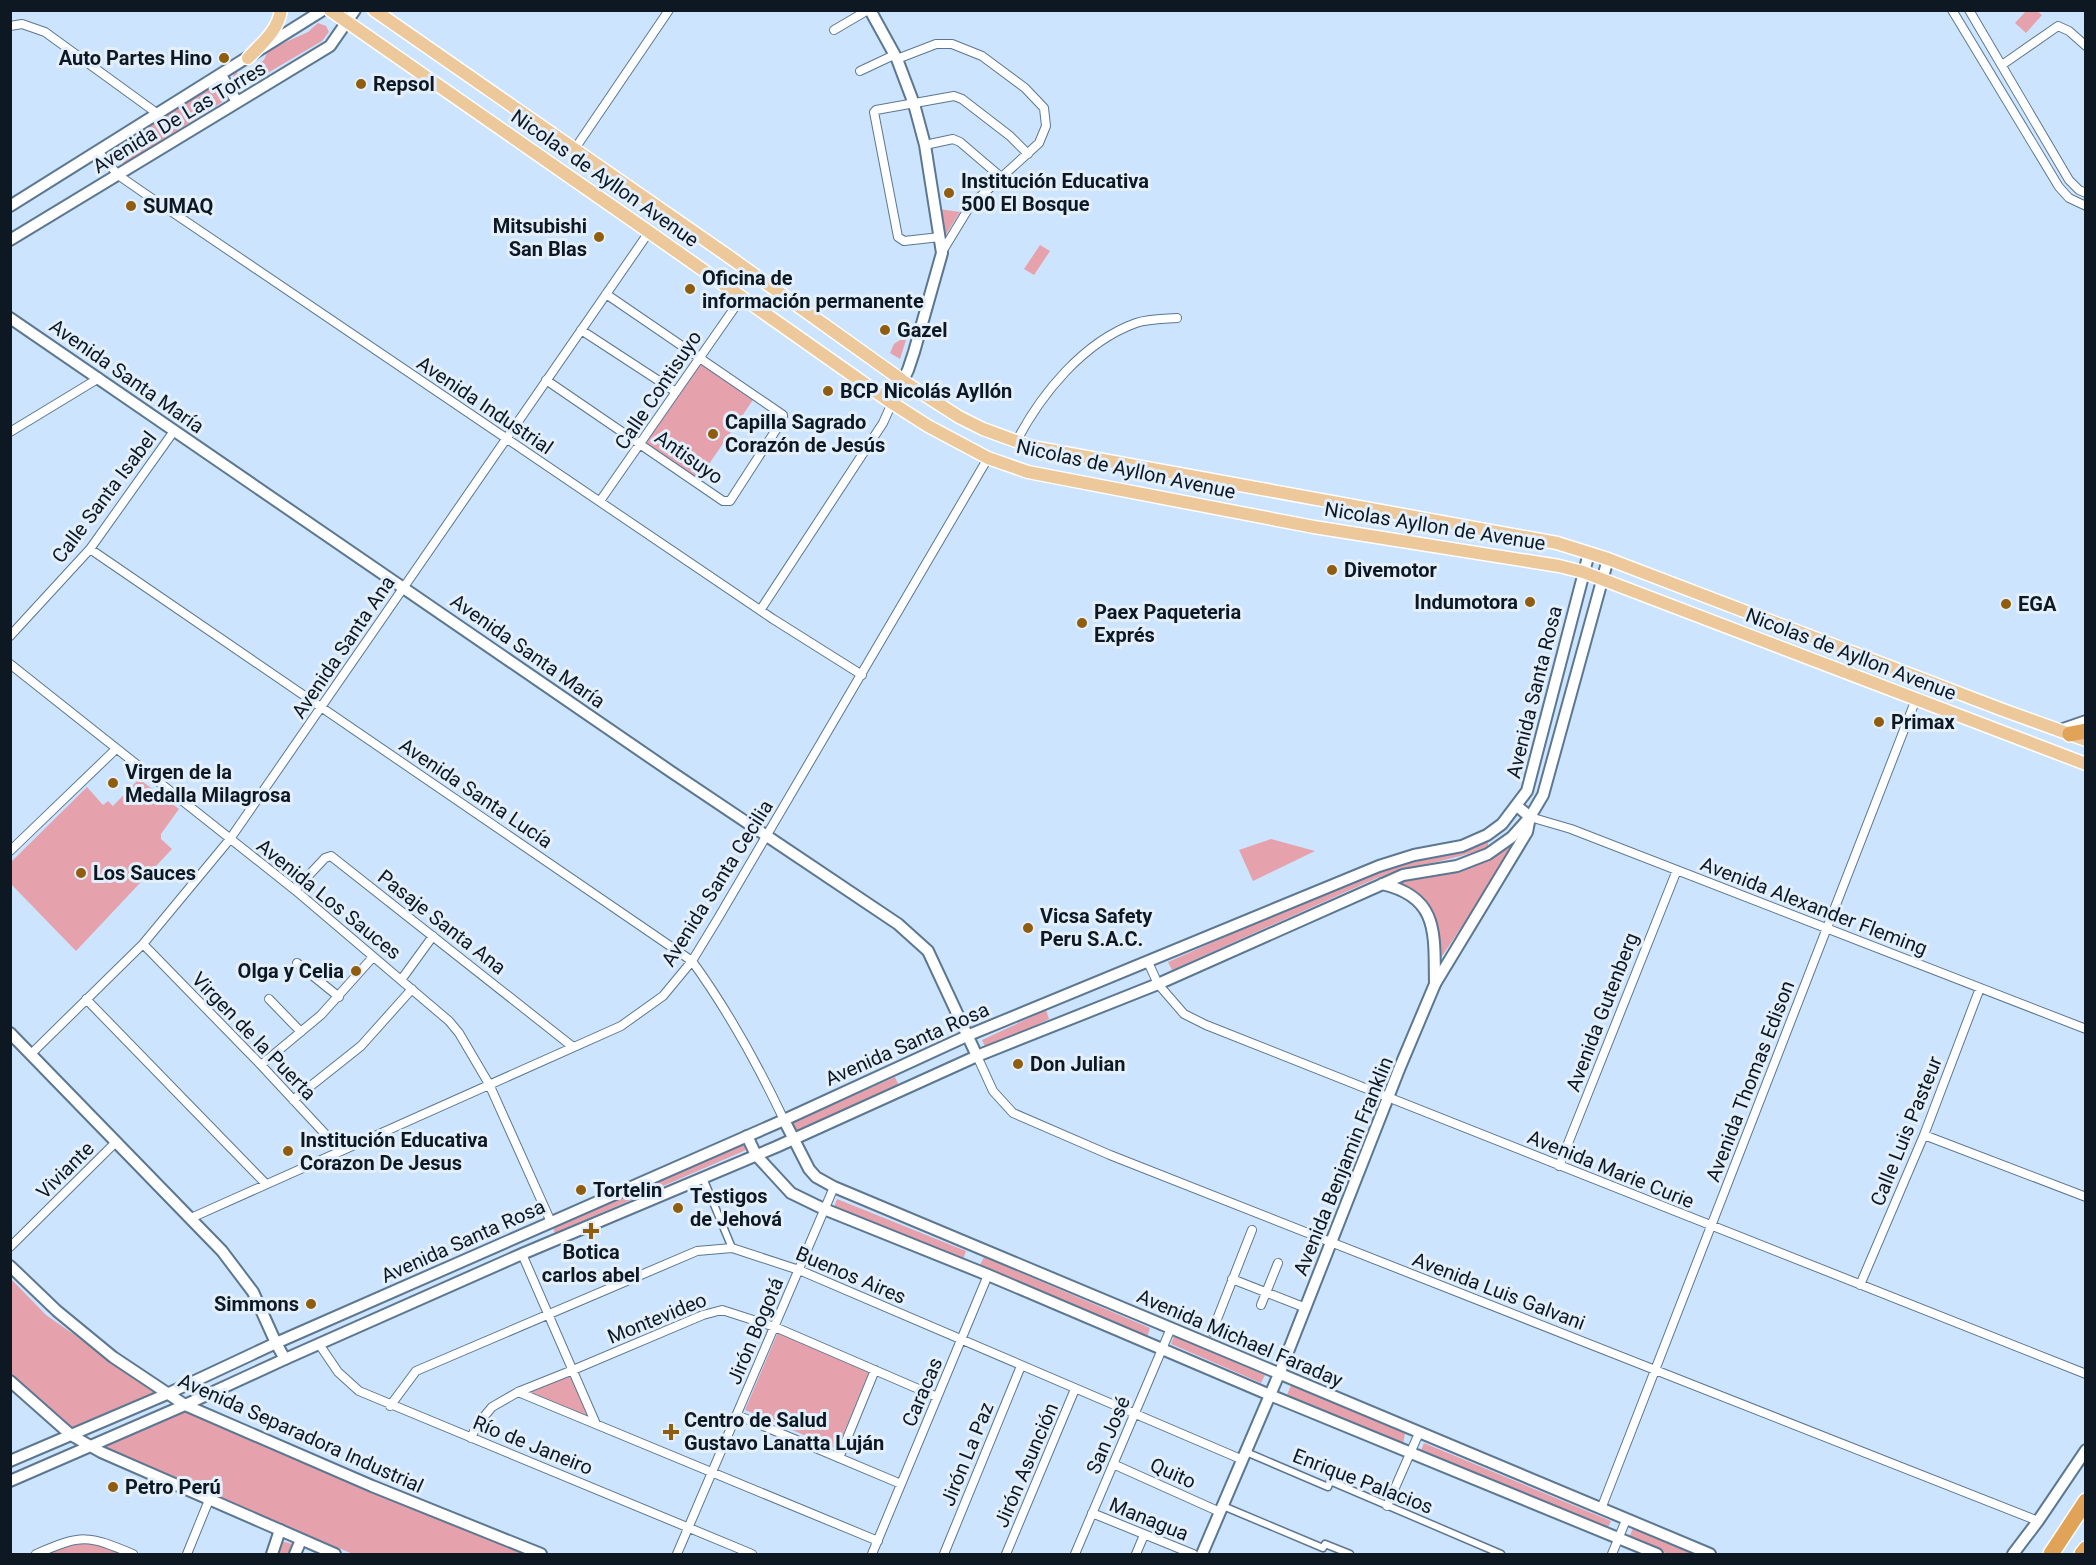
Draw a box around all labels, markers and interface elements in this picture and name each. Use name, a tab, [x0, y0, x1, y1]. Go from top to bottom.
place label: Auto Partes Hino	[59, 46, 212, 70]
marker: Auto Partes Hino	[217, 51, 231, 65]
street label: Avenida De Las Torres	[88, 56, 270, 178]
place label: Repsol	[373, 72, 435, 96]
marker: Repsol	[354, 77, 368, 91]
street label: Nicolas de Ayllon Avenue	[507, 104, 703, 252]
place label: Institución Educativa 500 El Bosque	[961, 169, 1149, 216]
marker: Institución Educativa 500 El Bosque	[942, 186, 956, 200]
place label: SUMAQ	[143, 194, 213, 218]
marker: SUMAQ	[124, 199, 138, 213]
place label: Mitsubishi San Blas	[493, 214, 587, 261]
marker: Mitsubishi San Blas	[592, 230, 606, 244]
place label: Oficina de información permanente	[702, 266, 924, 313]
marker: Oficina de información permanente	[683, 282, 697, 296]
street label: Avenida Santa María	[45, 314, 209, 438]
place label: Gazel	[897, 318, 947, 342]
marker: Gazel	[878, 323, 892, 337]
street label: Calle Contisuyo	[609, 326, 707, 454]
street label: Avenida Industrial	[412, 351, 558, 459]
place label: BCP Nicolás Ayllón	[840, 379, 1012, 403]
marker: BCP Nicolás Ayllón	[821, 384, 835, 398]
place label: Capilla Sagrado Corazón de Jesús	[725, 410, 885, 457]
street label: Antisuyo	[650, 425, 728, 489]
street label: Calle Santa Isabel	[47, 426, 161, 568]
marker: Capilla Sagrado Corazón de Jesús	[706, 427, 720, 441]
street label: Nicolas de Ayllon Avenue	[1014, 434, 1238, 504]
street label: Nicolas Ayllon de Avenue	[1323, 497, 1547, 555]
place label: Divemotor	[1344, 558, 1438, 582]
marker: Divemotor	[1325, 563, 1339, 577]
street label: Avenida Santa Ana	[286, 571, 400, 723]
street label: Avenida Santa María	[446, 589, 610, 713]
place label: Indumotora	[1414, 590, 1518, 614]
place label: EGA	[2018, 592, 2057, 616]
marker: Indumotora	[1523, 595, 1537, 609]
marker: EGA	[1999, 597, 2013, 611]
place label: Paex Paqueteria Exprés	[1094, 600, 1241, 647]
street label: Avenida Santa Rosa	[1501, 603, 1567, 781]
street label: Nicolas de Ayllon Avenue	[1742, 603, 1960, 705]
marker: Paex Paqueteria Exprés	[1075, 616, 1089, 630]
place label: Primax	[1891, 710, 1956, 734]
marker: Primax	[1872, 715, 1886, 729]
street label: Avenida Santa Lucía	[395, 733, 557, 853]
place label: Virgen de la Medalla Milagrosa	[125, 760, 291, 807]
marker: Virgen de la Medalla Milagrosa	[106, 776, 120, 790]
street label: Avenida Santa Cecilia	[656, 795, 778, 971]
street label: Avenida Los Sauces	[252, 834, 406, 964]
street label: Avenida Alexander Fleming	[1697, 852, 1931, 960]
place label: Los Sauces	[93, 861, 196, 885]
street label: Pasaje Santa Ana	[373, 864, 511, 980]
marker: Los Sauces	[74, 866, 88, 880]
place label: Vicsa Safety Peru S.A.C.	[1040, 904, 1153, 951]
marker: Vicsa Safety Peru S.A.C.	[1021, 921, 1035, 935]
street label: Avenida Gutenberg	[1561, 929, 1643, 1095]
place label: Olga y Celia	[238, 959, 344, 983]
marker: Olga y Celia	[349, 964, 363, 978]
street label: Virgen de la Puerta	[187, 967, 321, 1105]
street label: Avenida Thomas Edison	[1701, 977, 1799, 1185]
street label: Avenida Santa Rosa	[821, 997, 993, 1091]
place label: Don Julian	[1030, 1052, 1125, 1076]
street label: Calle Luis Pasteur	[1865, 1052, 1947, 1209]
street label: Avenida Benjamin Franklin	[1288, 1053, 1398, 1279]
marker: Don Julian	[1011, 1057, 1025, 1071]
street label: Avenida Marie Curie	[1524, 1125, 1698, 1213]
place label: Institución Educativa Corazon De Jesus	[300, 1128, 488, 1175]
street label: Viviante	[31, 1136, 99, 1204]
marker: Institución Educativa Corazon De Jesus	[281, 1144, 295, 1158]
place label: Tortelin	[593, 1178, 662, 1202]
marker: Tortelin	[574, 1183, 588, 1197]
place label: Testigos de Jehová	[690, 1184, 782, 1231]
street label: Avenida Santa Rosa	[377, 1194, 549, 1288]
marker: Testigos de Jehová	[671, 1201, 685, 1215]
marker: Botica carlos abel	[584, 1224, 598, 1238]
place label: Botica carlos abel	[542, 1240, 640, 1287]
street label: Buenos Aires	[792, 1241, 910, 1309]
street label: Avenida Luis Galvani	[1409, 1247, 1589, 1335]
street label: Jirón Bogotá	[722, 1274, 788, 1388]
street label: Avenida Michael Faraday	[1133, 1284, 1347, 1392]
street label: Montevideo	[604, 1287, 710, 1349]
place label: Simmons	[214, 1292, 299, 1316]
marker: Simmons	[304, 1297, 318, 1311]
street label: Caracas	[897, 1354, 947, 1430]
street label: Avenida Separadora Industrial	[175, 1368, 427, 1498]
street label: San José	[1081, 1393, 1135, 1477]
street label: Jirón La Paz	[935, 1399, 999, 1509]
street label: Jirón Asunción	[989, 1399, 1063, 1531]
place label: Centro de Salud Gustavo Lanatta Luján	[684, 1408, 884, 1455]
street label: Río de Janeiro	[470, 1410, 596, 1480]
marker: Centro de Salud Gustavo Lanatta Luján	[662, 1423, 680, 1441]
street label: Enrique Palacios	[1290, 1443, 1436, 1519]
street label: Quito	[1146, 1452, 1200, 1494]
place label: Petro Perú	[125, 1475, 221, 1499]
marker: Petro Perú	[106, 1480, 120, 1494]
street label: Managua	[1106, 1492, 1192, 1546]

